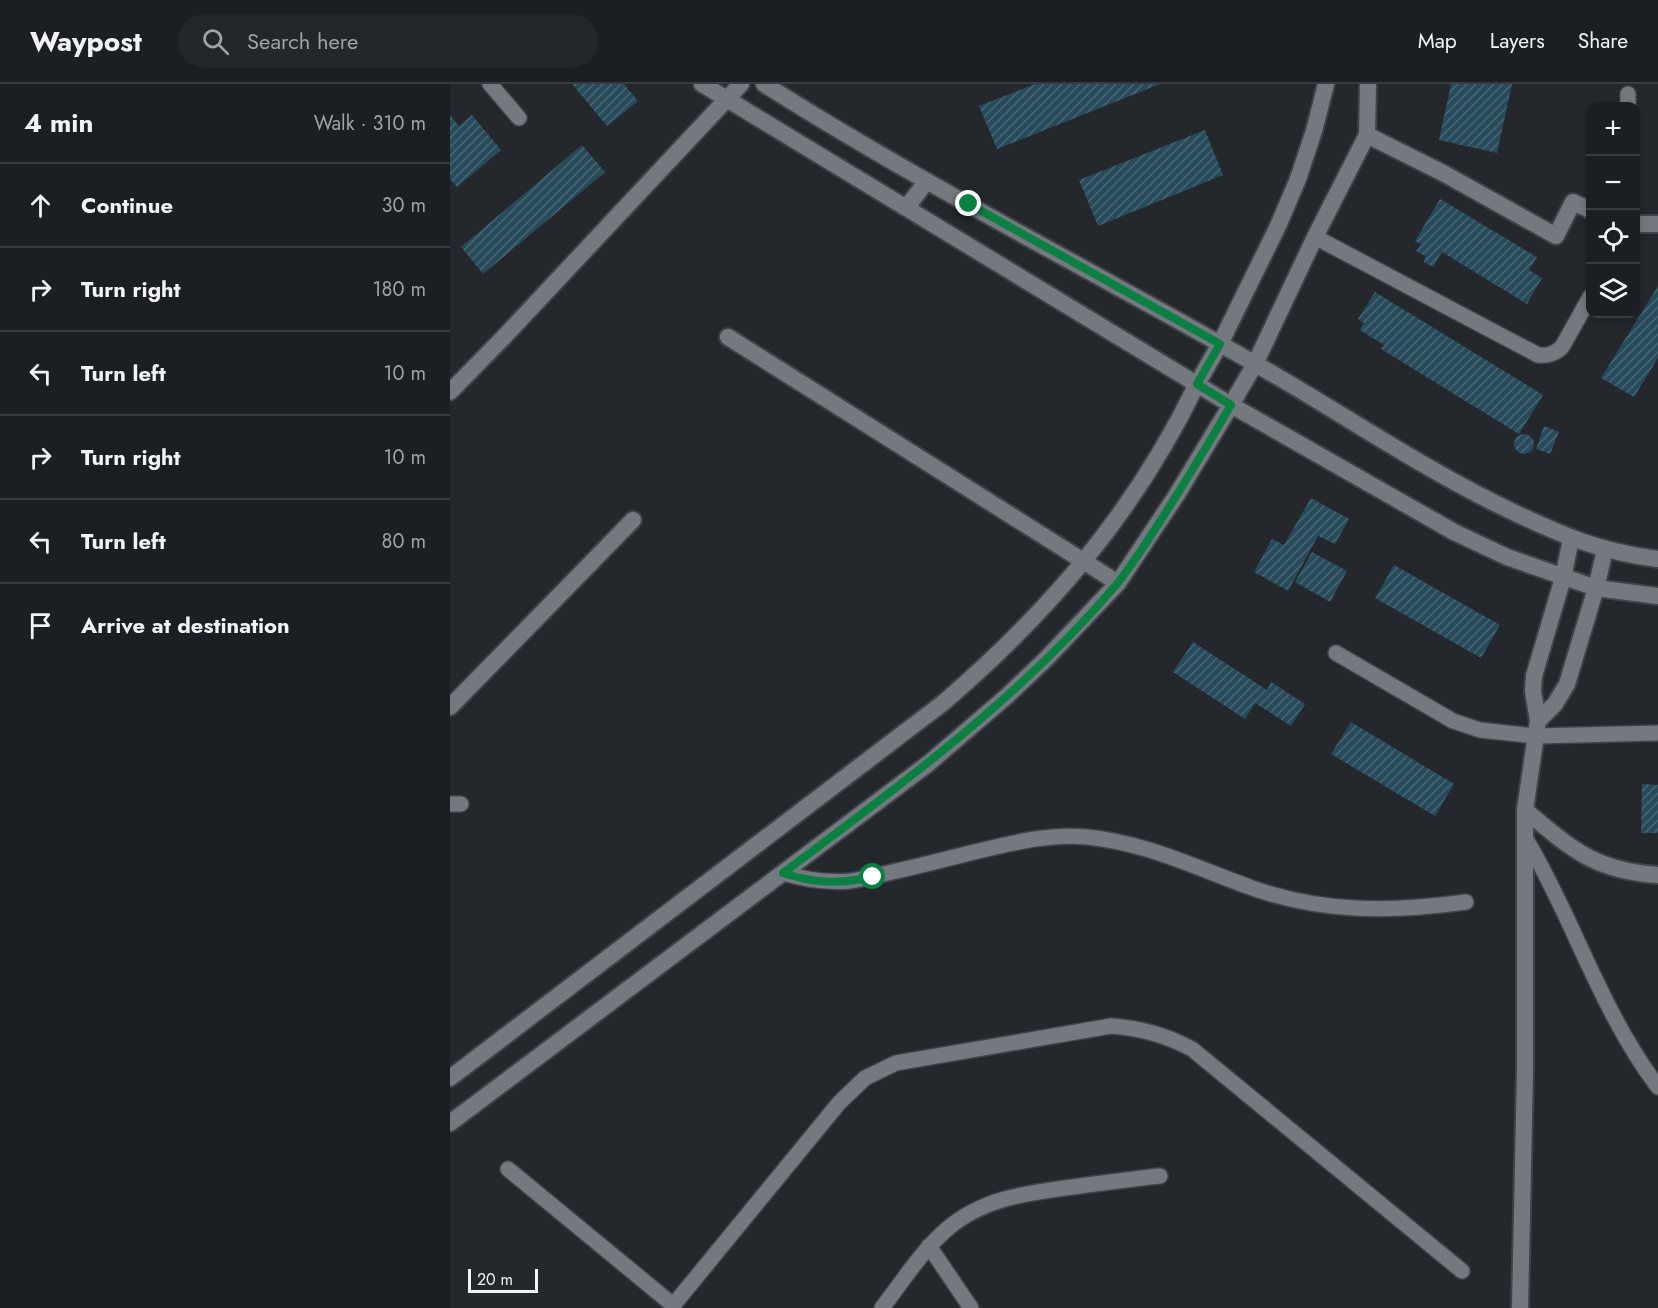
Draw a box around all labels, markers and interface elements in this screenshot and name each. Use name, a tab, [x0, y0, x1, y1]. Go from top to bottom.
search box	[178, 14, 598, 68]
text: Waypost	[30, 21, 142, 62]
icon: search	[199, 25, 232, 58]
text: Search here	[247, 25, 358, 57]
text: Map	[1418, 26, 1457, 56]
text: Layers	[1490, 26, 1545, 56]
text: Share	[1578, 26, 1628, 56]
map controls	[1586, 102, 1640, 318]
button: +	[1586, 102, 1640, 156]
text: 4 min	[24, 104, 93, 142]
text: Walk · 310 m	[314, 109, 426, 138]
button: −	[1586, 156, 1640, 210]
icon: ahead	[24, 189, 57, 222]
text: Continue	[81, 189, 173, 221]
route end	[955, 190, 981, 216]
text: 30 m	[381, 191, 426, 220]
button: locate	[1586, 210, 1640, 264]
button: layers	[1586, 264, 1640, 318]
icon: right	[24, 273, 57, 306]
text: Turn right	[81, 273, 181, 305]
text: 180 m	[372, 275, 426, 304]
icon: left	[24, 357, 57, 390]
text: Turn left	[81, 357, 166, 389]
text: 10 m	[383, 359, 426, 388]
icon: right	[24, 441, 57, 474]
text: Turn right	[81, 441, 181, 473]
text: 10 m	[383, 443, 426, 472]
icon: left	[24, 525, 57, 558]
text: Turn left	[81, 525, 166, 557]
text: 80 m	[381, 527, 426, 556]
icon: arrive	[24, 609, 57, 642]
text: Arrive at destination	[81, 609, 290, 641]
route start	[859, 863, 885, 889]
scale bar	[468, 1266, 538, 1294]
text: 20 m	[477, 1268, 513, 1291]

